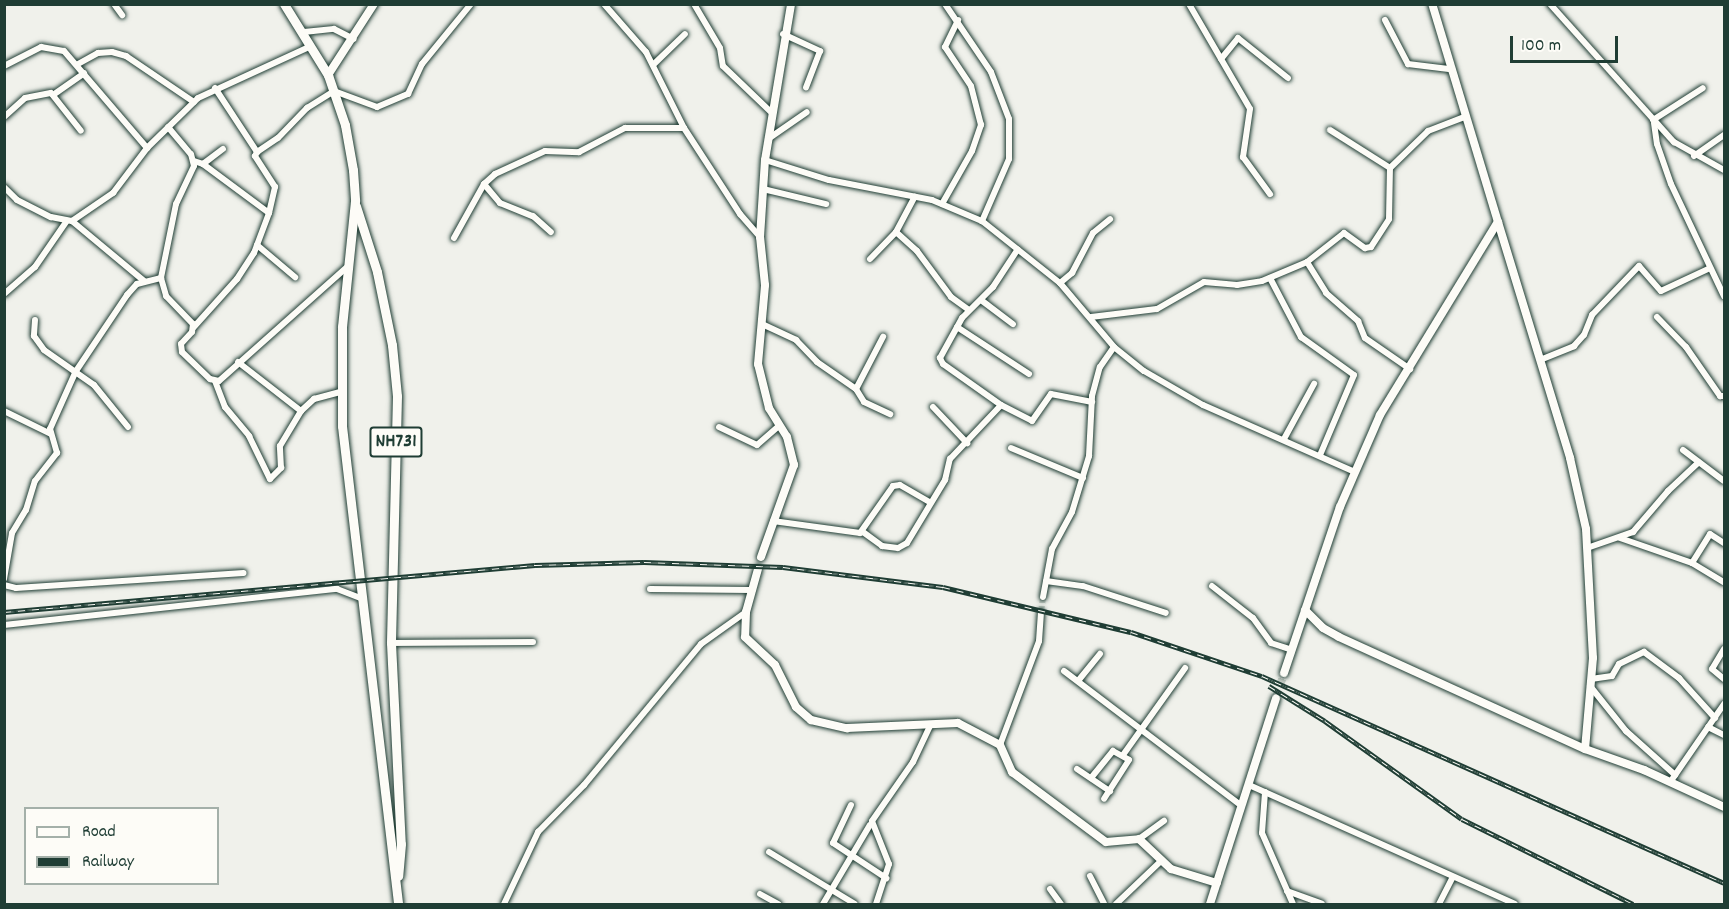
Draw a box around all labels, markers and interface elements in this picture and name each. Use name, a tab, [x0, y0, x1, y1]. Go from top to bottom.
scale bar	[1513, 24, 1621, 62]
text: 100 m	[1521, 34, 1561, 59]
road number: NH731	[369, 425, 423, 459]
legend	[24, 807, 219, 885]
text: Road	[82, 820, 116, 845]
text: Railway	[82, 850, 134, 875]

